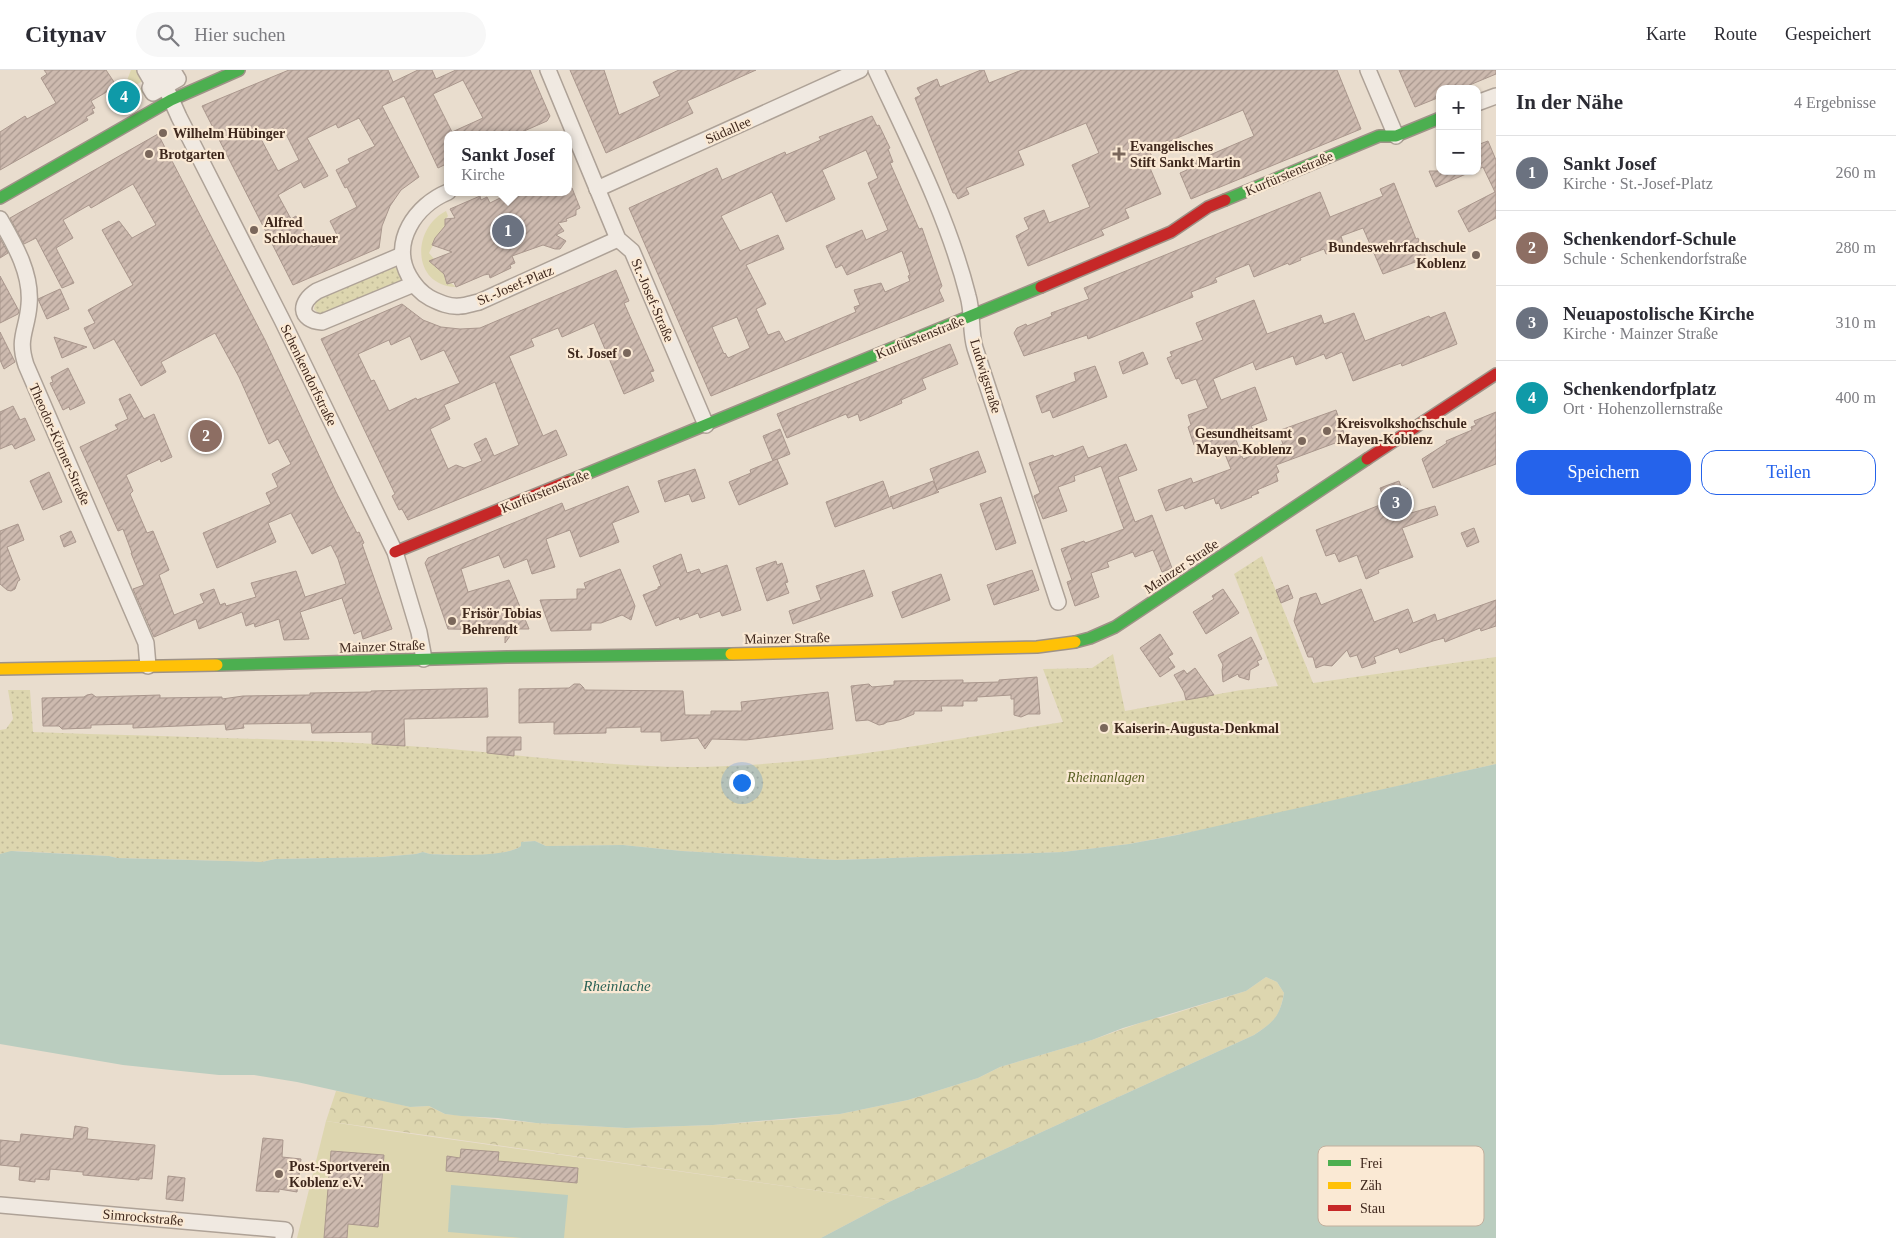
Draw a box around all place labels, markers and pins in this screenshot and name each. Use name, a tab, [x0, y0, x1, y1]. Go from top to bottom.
pin: 4	[108, 78, 140, 116]
place label: Wilhelm Hübinger	[173, 126, 285, 141]
marker: Wilhelm Hübinger	[157, 127, 169, 139]
place label: Evangelisches Stift Sankt Martin	[1130, 139, 1241, 170]
place label: Brotgarten	[159, 147, 225, 162]
marker: Evangelisches Stift Sankt Martin	[1112, 147, 1126, 161]
marker: Brotgarten	[143, 148, 155, 160]
pin: 1	[492, 212, 524, 250]
place label: Alfred Schlochauer	[264, 215, 338, 246]
marker: Alfred Schlochauer	[248, 224, 260, 236]
place label: Bundeswehrfachschule Koblenz	[1328, 240, 1466, 271]
marker: Bundeswehrfachschule Koblenz	[1470, 249, 1482, 261]
place label: St. Josef	[567, 346, 617, 361]
marker: St. Josef	[621, 347, 633, 359]
place label: Kreisvolkshochschule Mayen-Koblenz	[1337, 416, 1467, 447]
pin: 2	[190, 417, 222, 455]
marker: Kreisvolkshochschule Mayen-Koblenz	[1321, 425, 1333, 437]
place label: Gesundheitsamt Mayen-Koblenz	[1195, 426, 1292, 457]
marker: Gesundheitsamt Mayen-Koblenz	[1296, 435, 1308, 447]
pin: 3	[1380, 484, 1412, 522]
place label: Frisör Tobias Behrendt	[462, 606, 542, 637]
marker: Frisör Tobias Behrendt	[446, 615, 458, 627]
place label: Kaiserin-Augusta-Denkmal	[1114, 721, 1279, 736]
marker: Kaiserin-Augusta-Denkmal	[1098, 722, 1110, 734]
place label: Post-Sportverein Koblenz e.V.	[289, 1159, 390, 1190]
marker: Post-Sportverein Koblenz e.V.	[273, 1168, 285, 1180]

